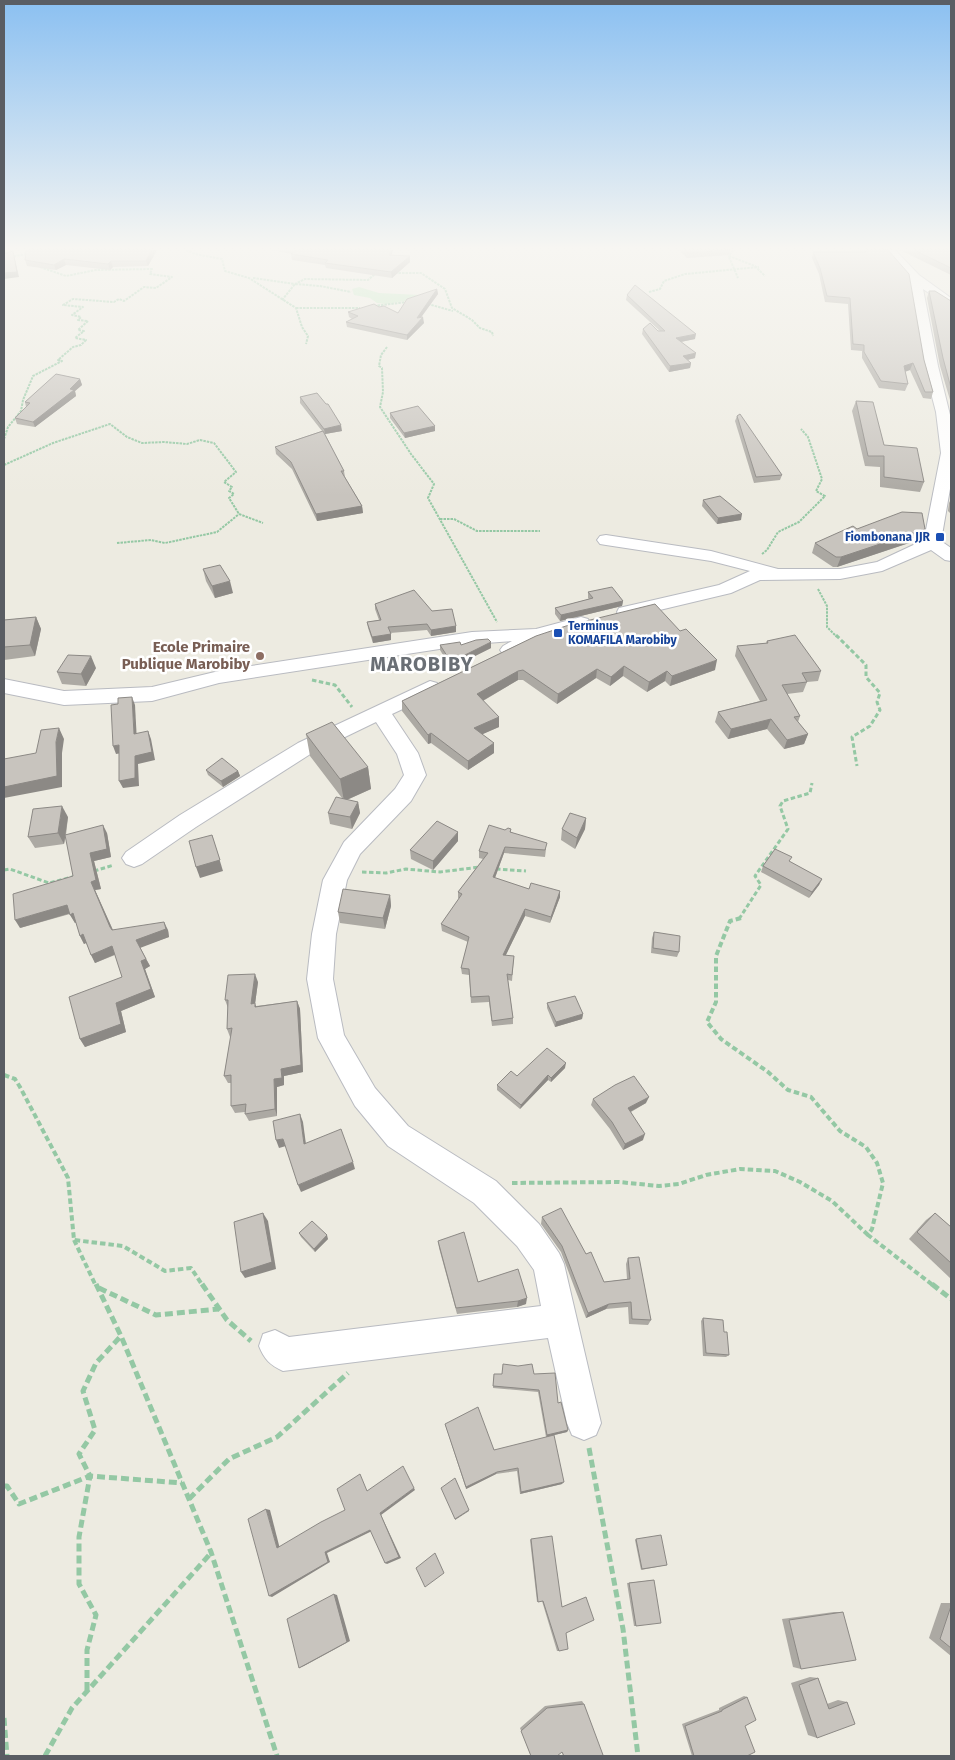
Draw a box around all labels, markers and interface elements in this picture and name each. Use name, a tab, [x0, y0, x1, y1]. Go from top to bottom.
place label: Fiombonana JJR	[845, 530, 931, 544]
marker: Fiombonana JJR	[934, 531, 946, 543]
place label: Terminus KOMAFILA Marobiby	[568, 619, 678, 647]
marker: Terminus KOMAFILA Marobiby	[552, 627, 564, 639]
place label: Ecole Primaire Publique Marobiby	[122, 638, 250, 673]
marker: Ecole Primaire Publique Marobiby	[254, 650, 266, 662]
district label: MAROBIBY	[370, 652, 474, 676]

